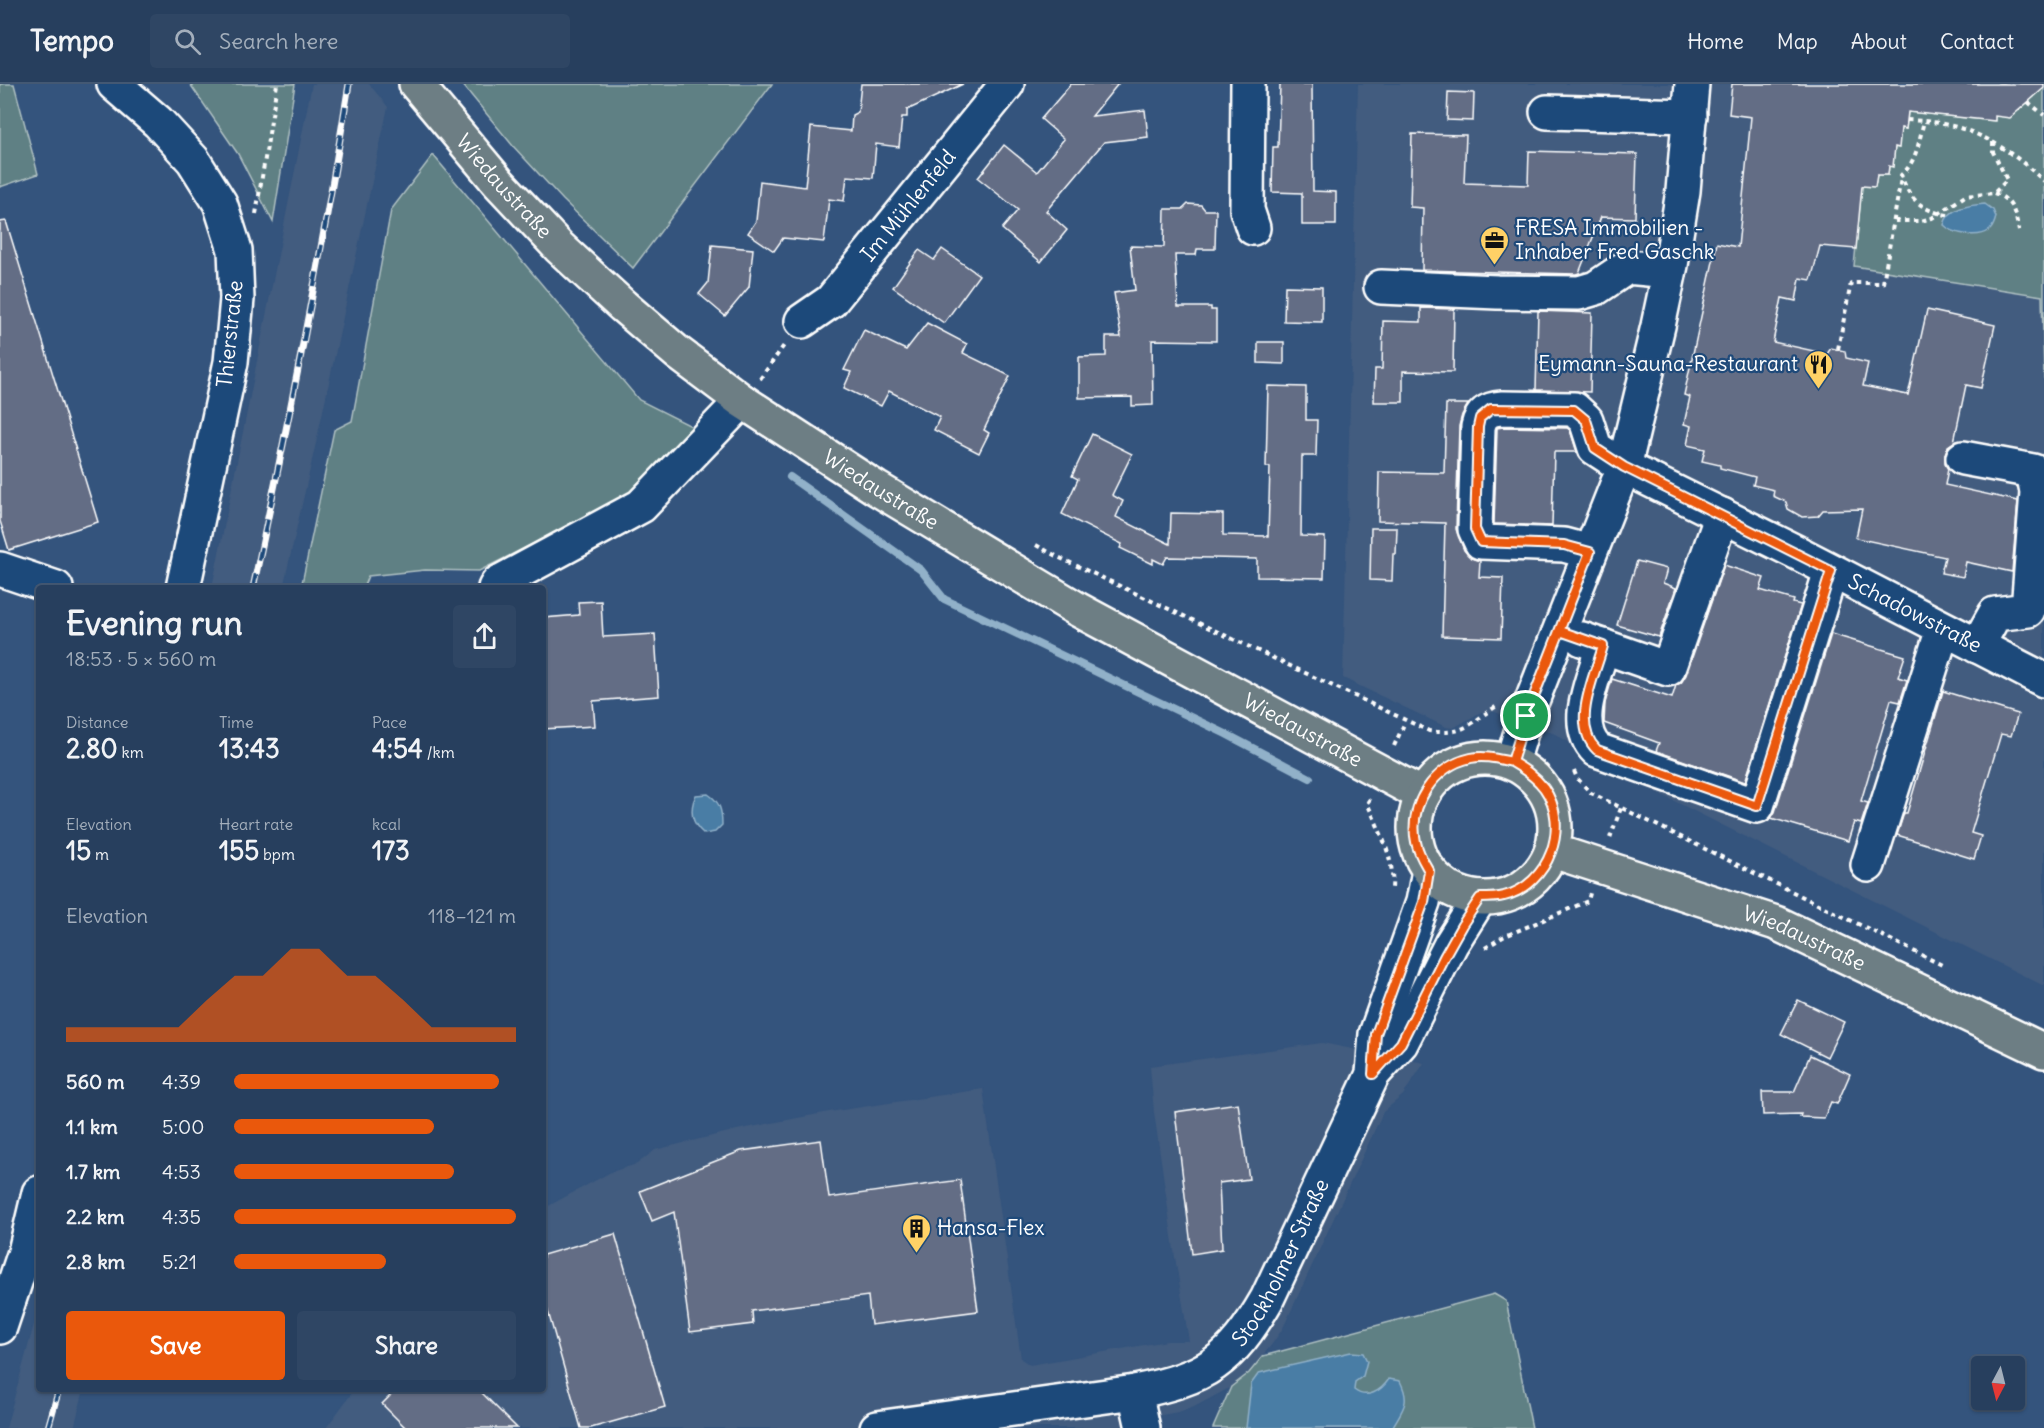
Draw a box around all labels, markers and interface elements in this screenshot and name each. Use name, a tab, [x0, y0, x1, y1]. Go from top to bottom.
search box	[150, 14, 570, 68]
text: Tempo	[30, 23, 114, 59]
icon: search	[171, 25, 204, 58]
text: Search here	[219, 27, 338, 55]
text: Home	[1687, 28, 1744, 55]
text: Map	[1777, 28, 1818, 55]
text: About	[1851, 28, 1907, 55]
text: Contact	[1940, 28, 2014, 55]
street label: Wiedaustraße	[450, 128, 558, 244]
street label: Im Mühlenfeld	[854, 144, 961, 267]
place label: FRESA Immobilien - Inhaber Fred Gaschk	[1515, 214, 1715, 265]
office icon: FRESA Immobilien - Inhaber Fred Gaschk	[1478, 224, 1510, 266]
street label: Thierstraße	[210, 279, 249, 389]
restaurant icon: Eymann-Sauna-Restaurant	[1803, 348, 1835, 390]
place label: Eymann-Sauna-Restaurant	[1538, 350, 1798, 377]
street label: Wiedaustraße	[818, 443, 944, 536]
street label: Schadowstraße	[1844, 567, 1987, 659]
text: Evening run	[66, 602, 242, 644]
button: share	[453, 605, 516, 668]
text: 18:53 · 5 × 560 m	[66, 646, 216, 671]
street label: Wiedaustraße	[1239, 687, 1367, 773]
pin	[1500, 690, 1551, 741]
icon: arrive	[1509, 699, 1542, 732]
text: Distance	[66, 712, 128, 732]
text: Time	[219, 712, 254, 732]
text: Pace	[372, 712, 407, 732]
text: 2.80	[66, 732, 118, 765]
text: 13:43	[219, 732, 280, 765]
text: 4:54	[372, 732, 423, 765]
text: km	[118, 742, 144, 762]
text: /km	[423, 742, 455, 762]
text: Elevation	[66, 814, 132, 834]
text: Heart rate	[219, 814, 293, 834]
text: kcal	[372, 814, 401, 834]
text: 15	[66, 834, 91, 867]
text: 155	[219, 834, 259, 867]
text: 173	[372, 834, 410, 867]
text: m	[91, 844, 109, 864]
text: bpm	[259, 844, 295, 864]
street label: Wiedaustraße	[1740, 899, 1870, 977]
text: Elevation	[66, 903, 148, 928]
text: 118–121 m	[428, 903, 516, 928]
text: 560 m	[66, 1069, 125, 1094]
text: 4:39	[162, 1069, 201, 1094]
text: 1.1 km	[66, 1114, 118, 1139]
text: 5:00	[162, 1114, 204, 1139]
text: 1.7 km	[66, 1159, 120, 1184]
text: 4:53	[162, 1159, 201, 1184]
street label: Stockholmer Straße	[1226, 1174, 1335, 1352]
text: 2.2 km	[66, 1204, 125, 1229]
text: 4:35	[162, 1204, 201, 1229]
building icon: Hansa-Flex	[900, 1212, 932, 1254]
place label: Hansa-Flex	[937, 1214, 1045, 1241]
text: 2.8 km	[66, 1249, 125, 1274]
text: 5:21	[162, 1249, 197, 1274]
button: Save	[66, 1311, 285, 1380]
button: Share	[297, 1311, 516, 1380]
north arrow	[1971, 1356, 2025, 1410]
map controls	[1971, 1356, 2025, 1410]

